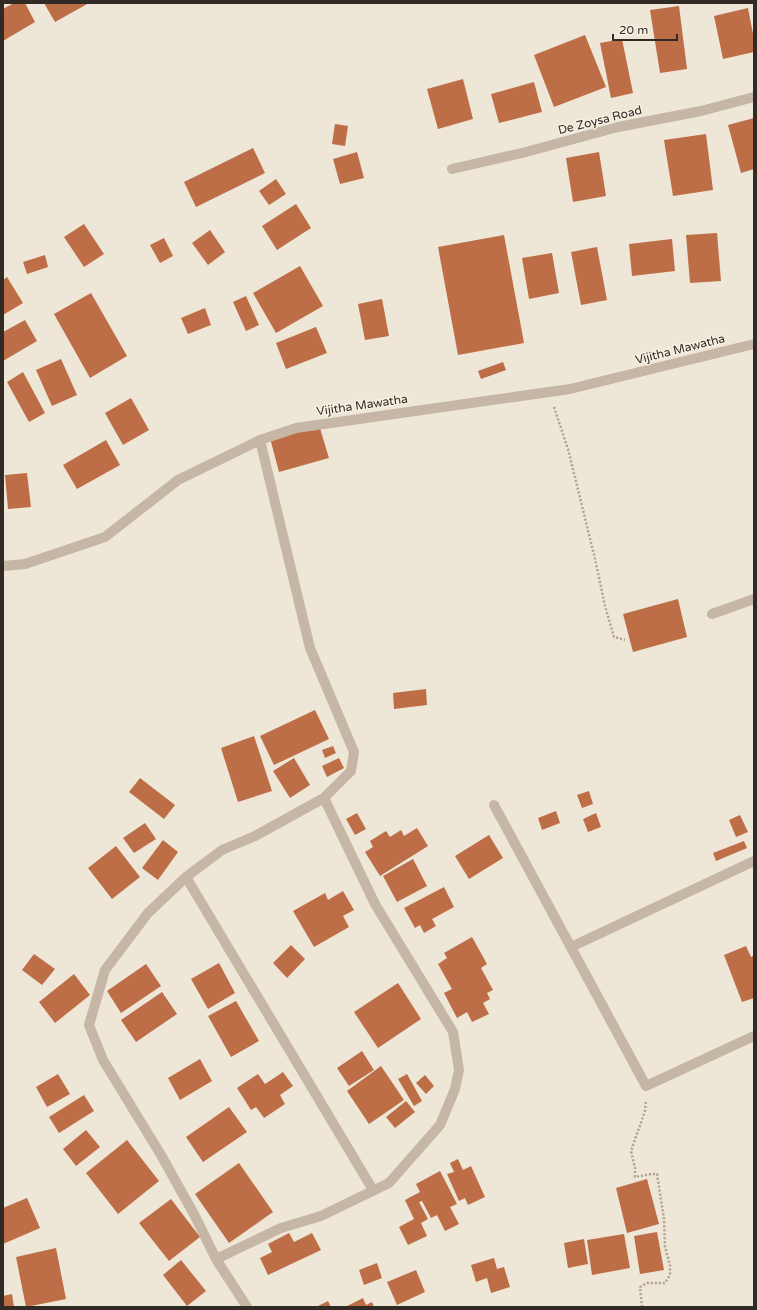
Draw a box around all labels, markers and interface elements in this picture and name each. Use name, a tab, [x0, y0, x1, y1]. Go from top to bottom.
scale bar	[613, 16, 677, 42]
text: 20 m	[619, 23, 648, 37]
street label: De Zoysa Road	[557, 103, 643, 137]
street label: Vijitha Mawatha	[634, 331, 726, 367]
street label: Vijitha Mawatha	[316, 392, 408, 418]

